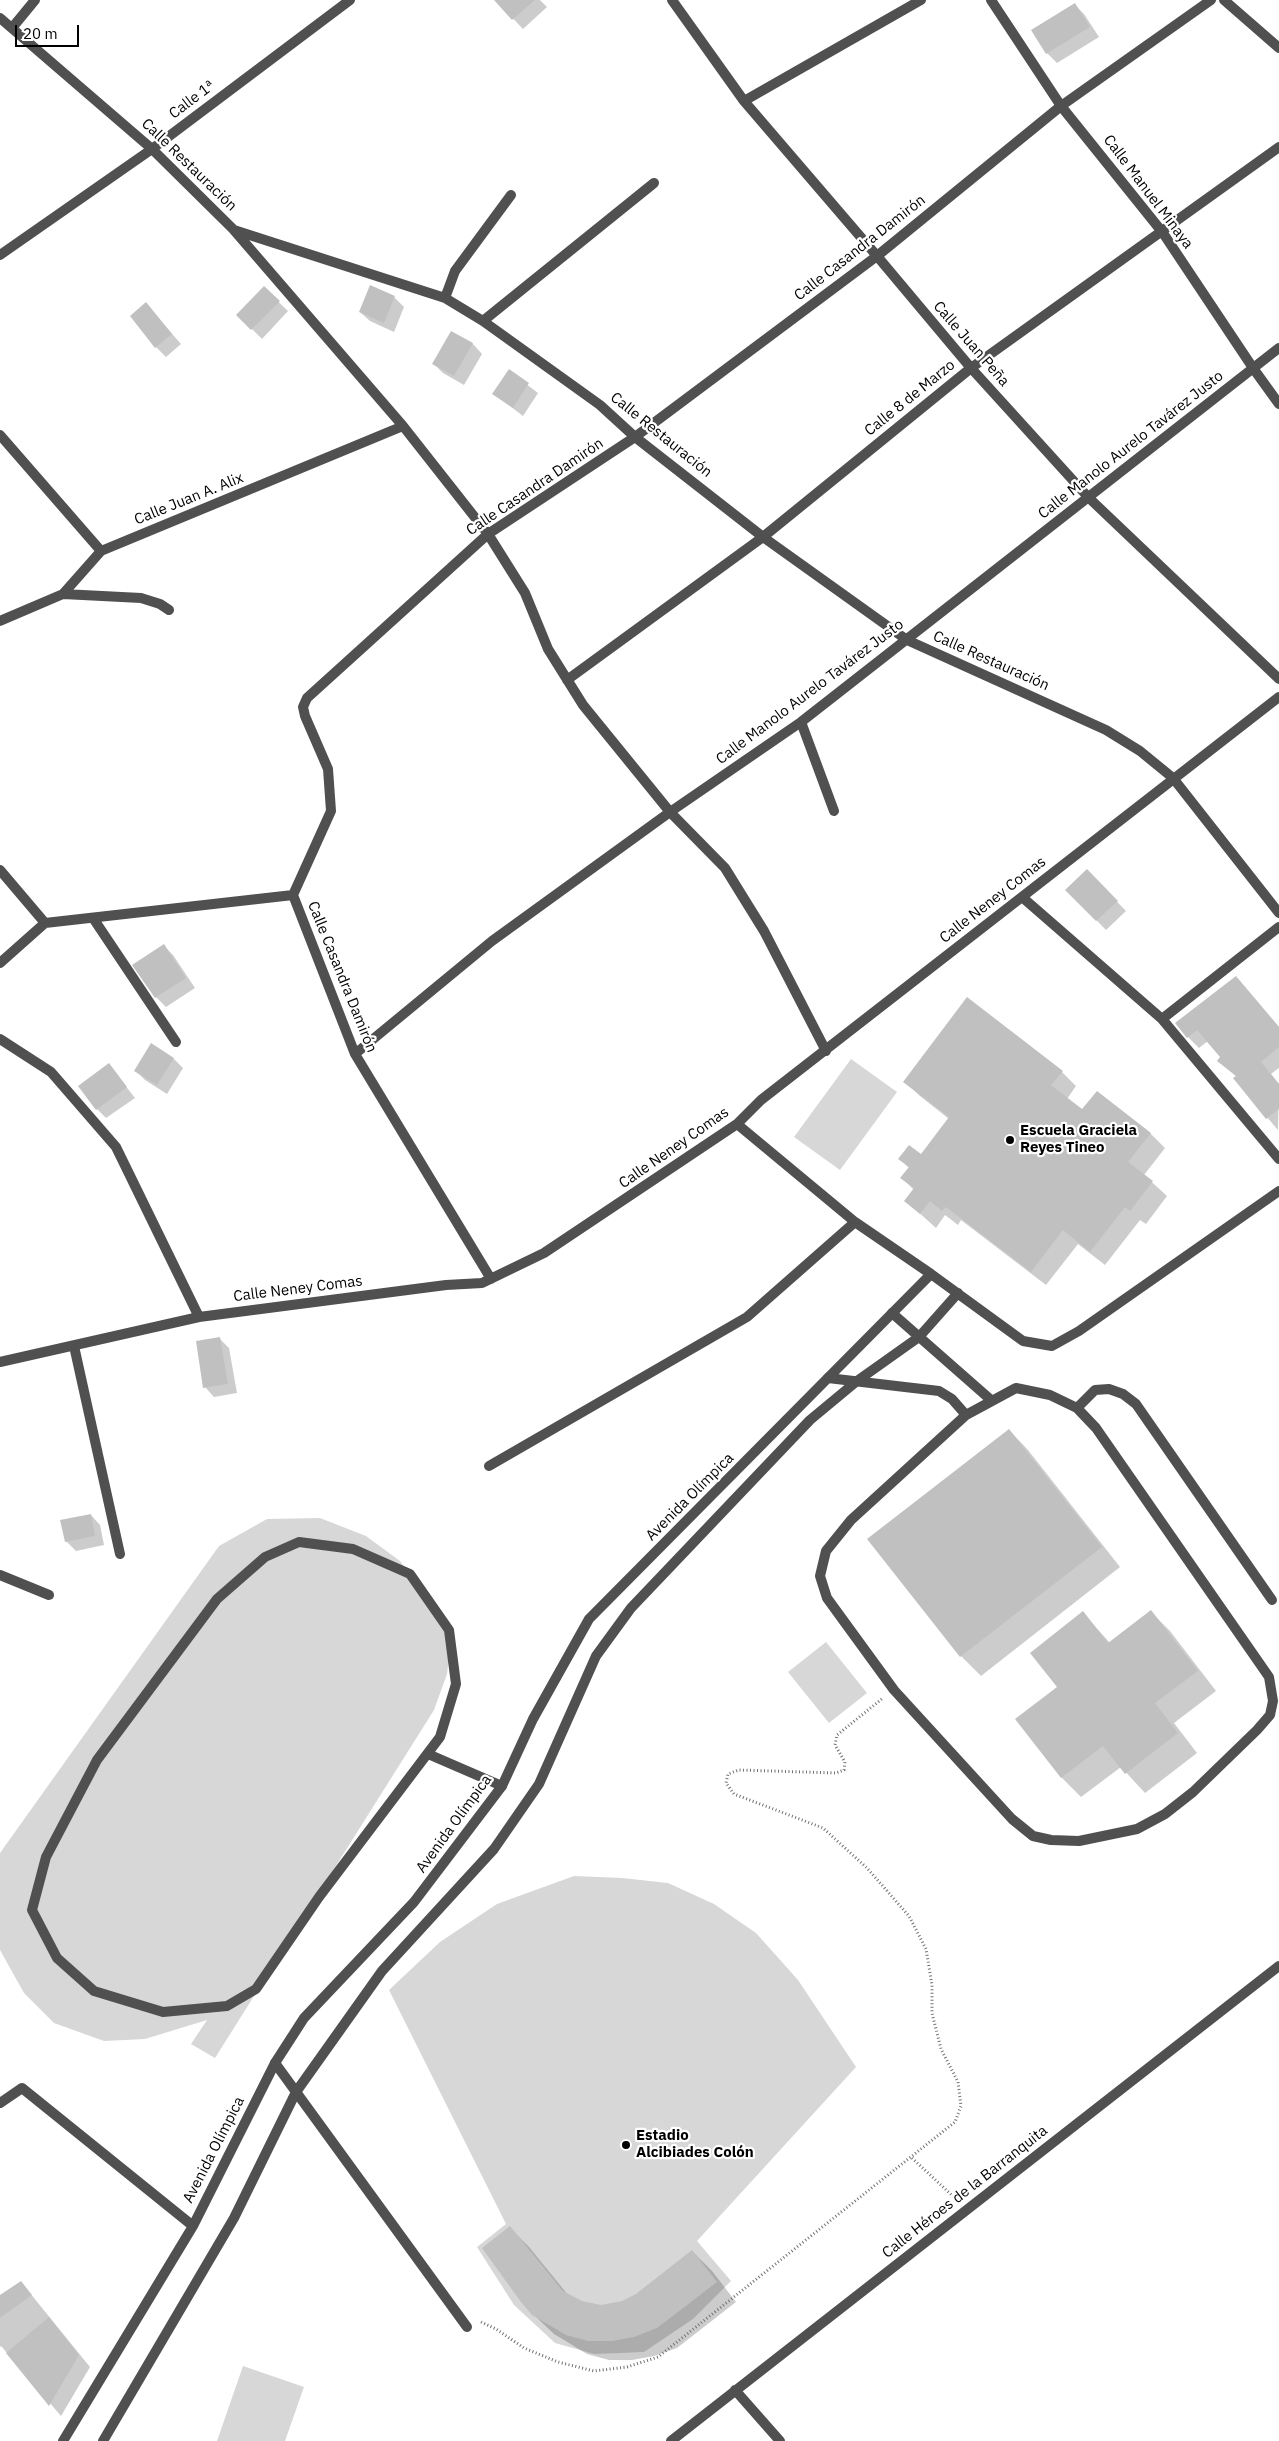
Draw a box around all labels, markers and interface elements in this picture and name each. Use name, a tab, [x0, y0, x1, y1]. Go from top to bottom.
scale bar	[18, 15, 81, 47]
text: 20 m	[23, 24, 58, 43]
street label: Calle 1ª	[166, 77, 218, 123]
street label: Calle Restauración	[138, 115, 240, 215]
street label: Calle Manuel Minaya	[1099, 132, 1197, 252]
street label: Calle Casandra Damirón	[791, 191, 929, 305]
street label: Calle Juan Peña	[929, 298, 1013, 390]
street label: Calle 8 de Marzo	[861, 356, 959, 440]
street label: Calle Manolo Aurelo Tavárez Justo	[1035, 367, 1227, 523]
street label: Calle Restauración	[607, 389, 715, 481]
street label: Calle Casandra Damirón	[463, 434, 607, 540]
street label: Calle Juan A. Alix	[132, 469, 246, 529]
street label: Calle Manolo Aurelo Tavárez Justo	[713, 616, 907, 768]
street label: Calle Restauración	[930, 627, 1052, 695]
street label: Calle Neney Comas	[936, 853, 1050, 947]
street label: Calle Casandra Damirón	[303, 899, 381, 1055]
street label: Calle Neney Comas	[616, 1103, 732, 1193]
place label: Escuela Graciela Reyes Tineo	[1020, 1122, 1137, 1157]
marker: Escuela Graciela Reyes Tineo	[1004, 1134, 1016, 1146]
street label: Calle Neney Comas	[232, 1272, 364, 1306]
street label: Avenida Olímpica	[642, 1449, 738, 1545]
street label: Avenida Olímpica	[412, 1771, 496, 1877]
street label: Avenida Olímpica	[179, 2094, 249, 2206]
street label: Calle Héroes de la Barranquita	[879, 2122, 1051, 2262]
place label: Estadio Alcibiades Colón	[636, 2127, 754, 2162]
marker: Estadio Alcibiades Colón	[620, 2139, 632, 2151]

